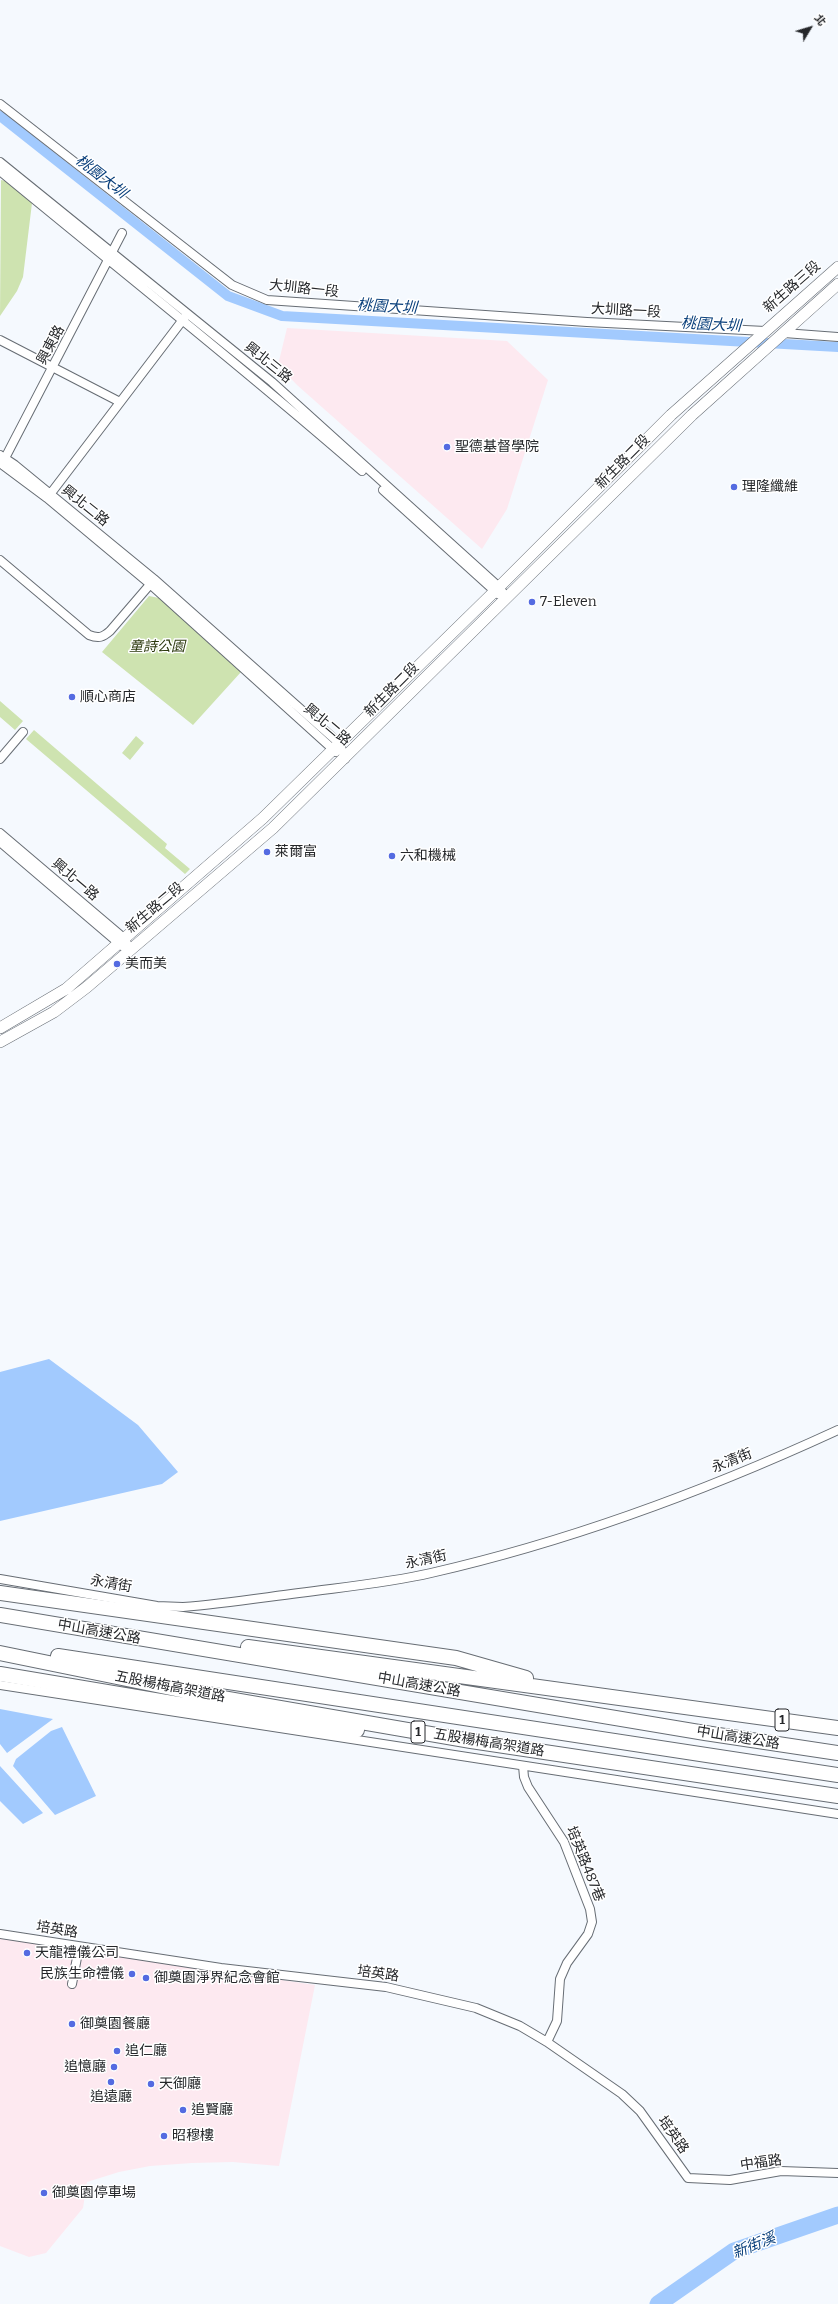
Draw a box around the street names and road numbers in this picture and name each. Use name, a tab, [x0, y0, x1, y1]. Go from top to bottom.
street label: 新生路三段	[760, 258, 824, 316]
street label: 大圳路一段	[268, 277, 340, 301]
street label: 大圳路一段	[591, 301, 661, 321]
street label: 興東路	[34, 323, 68, 367]
street label: 興北三路	[241, 339, 295, 387]
street label: 新生路二段	[592, 431, 654, 493]
street label: 興北二路	[58, 482, 112, 530]
street label: 新生路二段	[361, 659, 423, 721]
street label: 興北二路	[300, 701, 354, 749]
street label: 興北一路	[48, 856, 102, 904]
street label: 新生路二段	[123, 879, 187, 937]
street label: 永清街	[709, 1445, 755, 1477]
street label: 永清街	[404, 1547, 448, 1573]
street label: 永清街	[89, 1572, 133, 1596]
street label: 中山高速公路	[56, 1616, 142, 1648]
street label: 五股楊梅高架道路	[113, 1668, 227, 1706]
street label: 中山高速公路	[376, 1669, 462, 1701]
road number: 1	[775, 1709, 789, 1731]
road number: 1	[411, 1721, 425, 1743]
street label: 中山高速公路	[695, 1723, 781, 1753]
street label: 五股楊梅高架道路	[432, 1726, 546, 1760]
street label: 培英路487巷	[562, 1824, 608, 1904]
street label: 培英路	[35, 1918, 79, 1942]
street label: 培英路	[356, 1963, 400, 1985]
street label: 培英路	[654, 2113, 692, 2157]
street label: 中福路	[739, 2152, 783, 2174]

